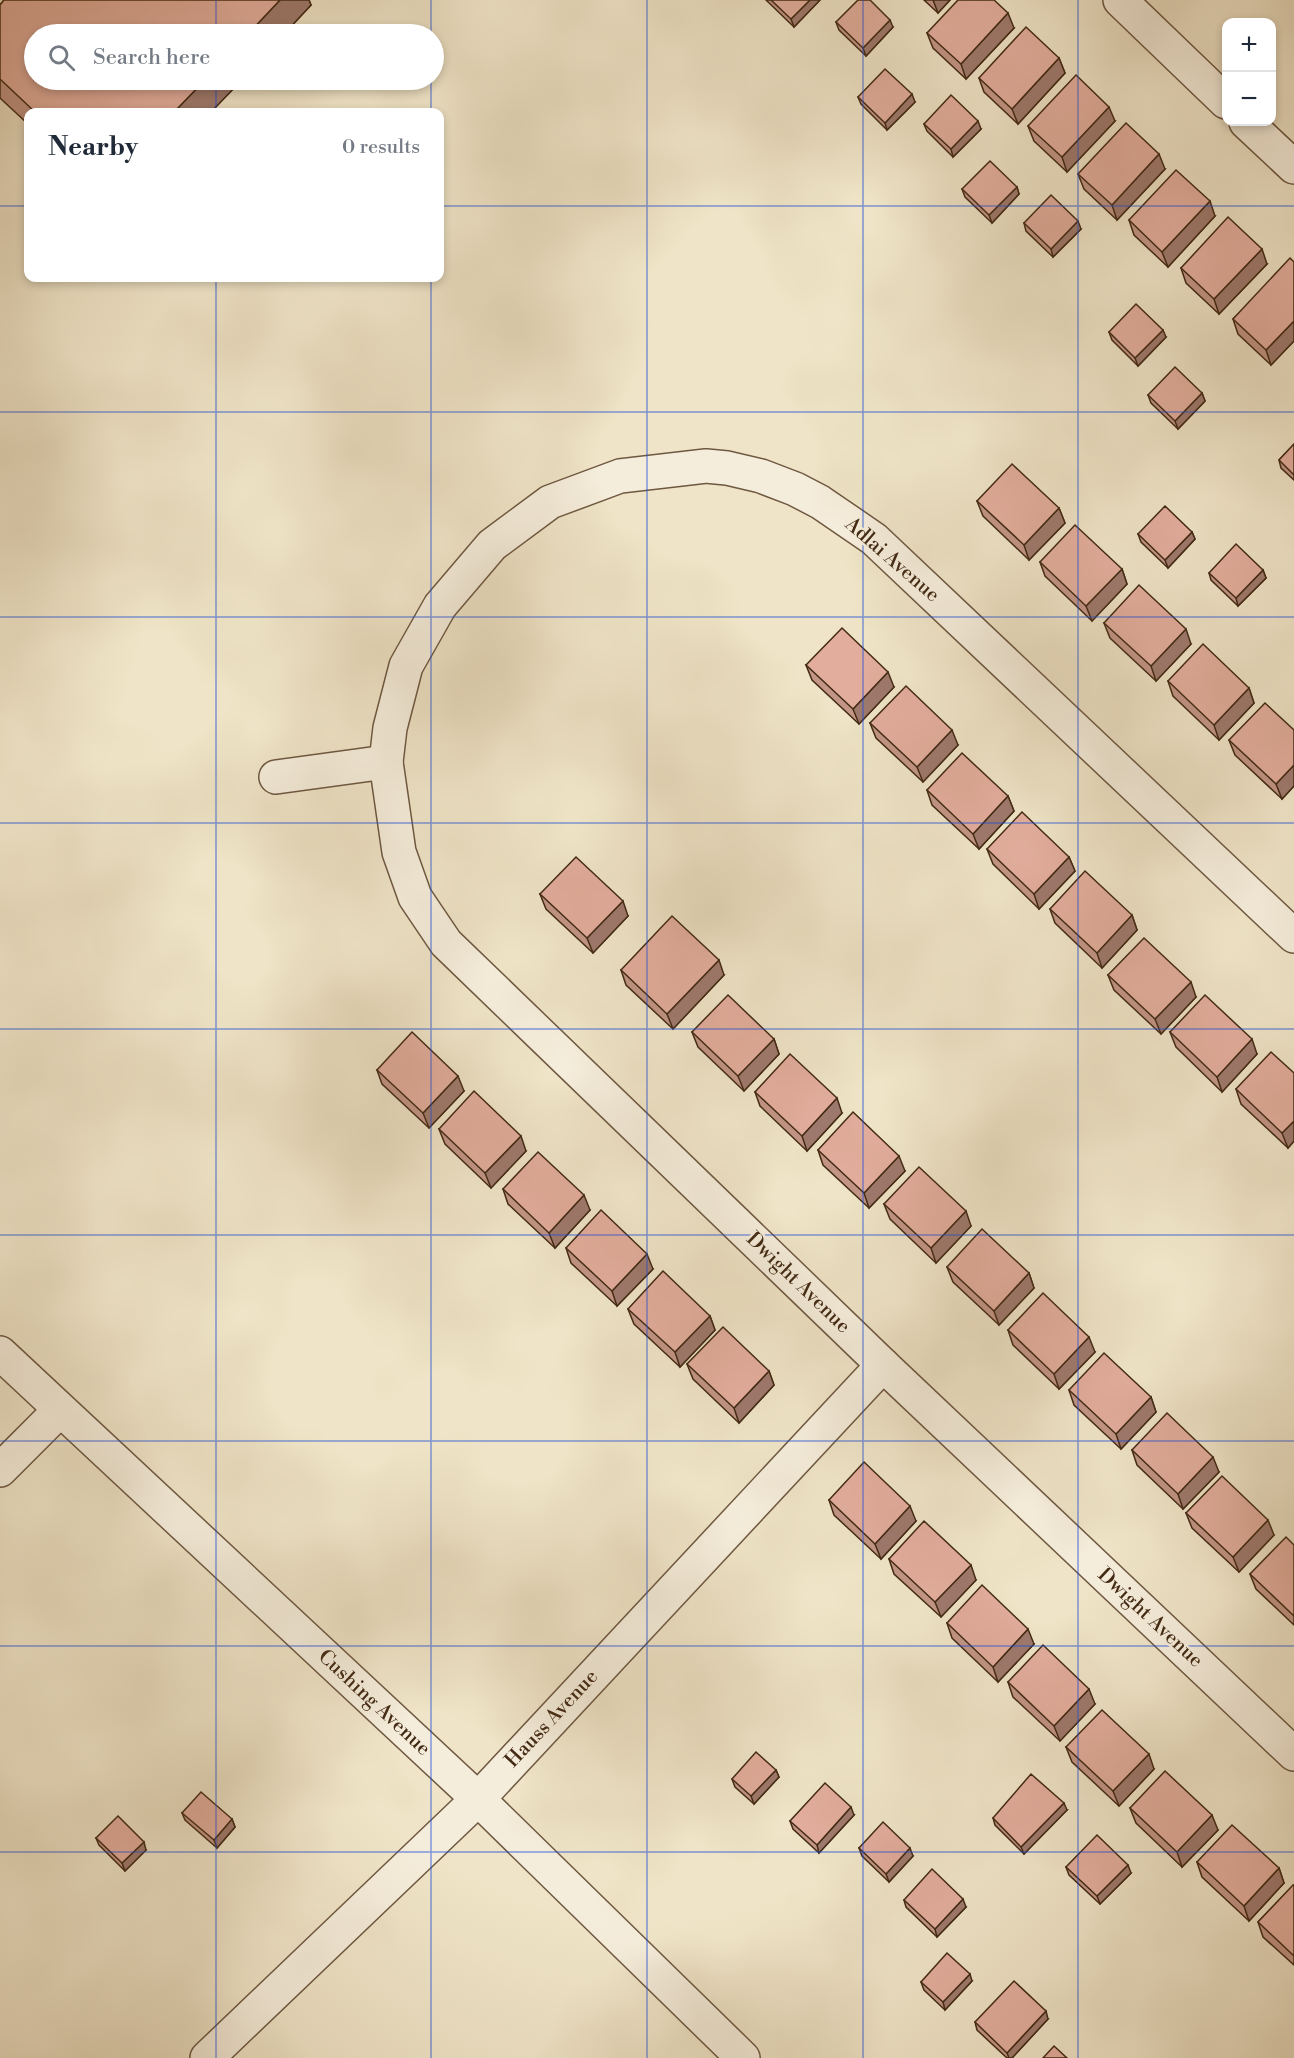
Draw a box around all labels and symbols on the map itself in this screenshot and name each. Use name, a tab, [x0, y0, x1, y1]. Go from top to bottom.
street label: Adlai Avenue	[839, 511, 945, 608]
street label: Dwight Avenue	[741, 1227, 855, 1339]
street label: Dwight Avenue	[1092, 1563, 1208, 1673]
street label: Cushing Avenue	[313, 1644, 435, 1762]
street label: Hauss Avenue	[500, 1665, 604, 1773]

